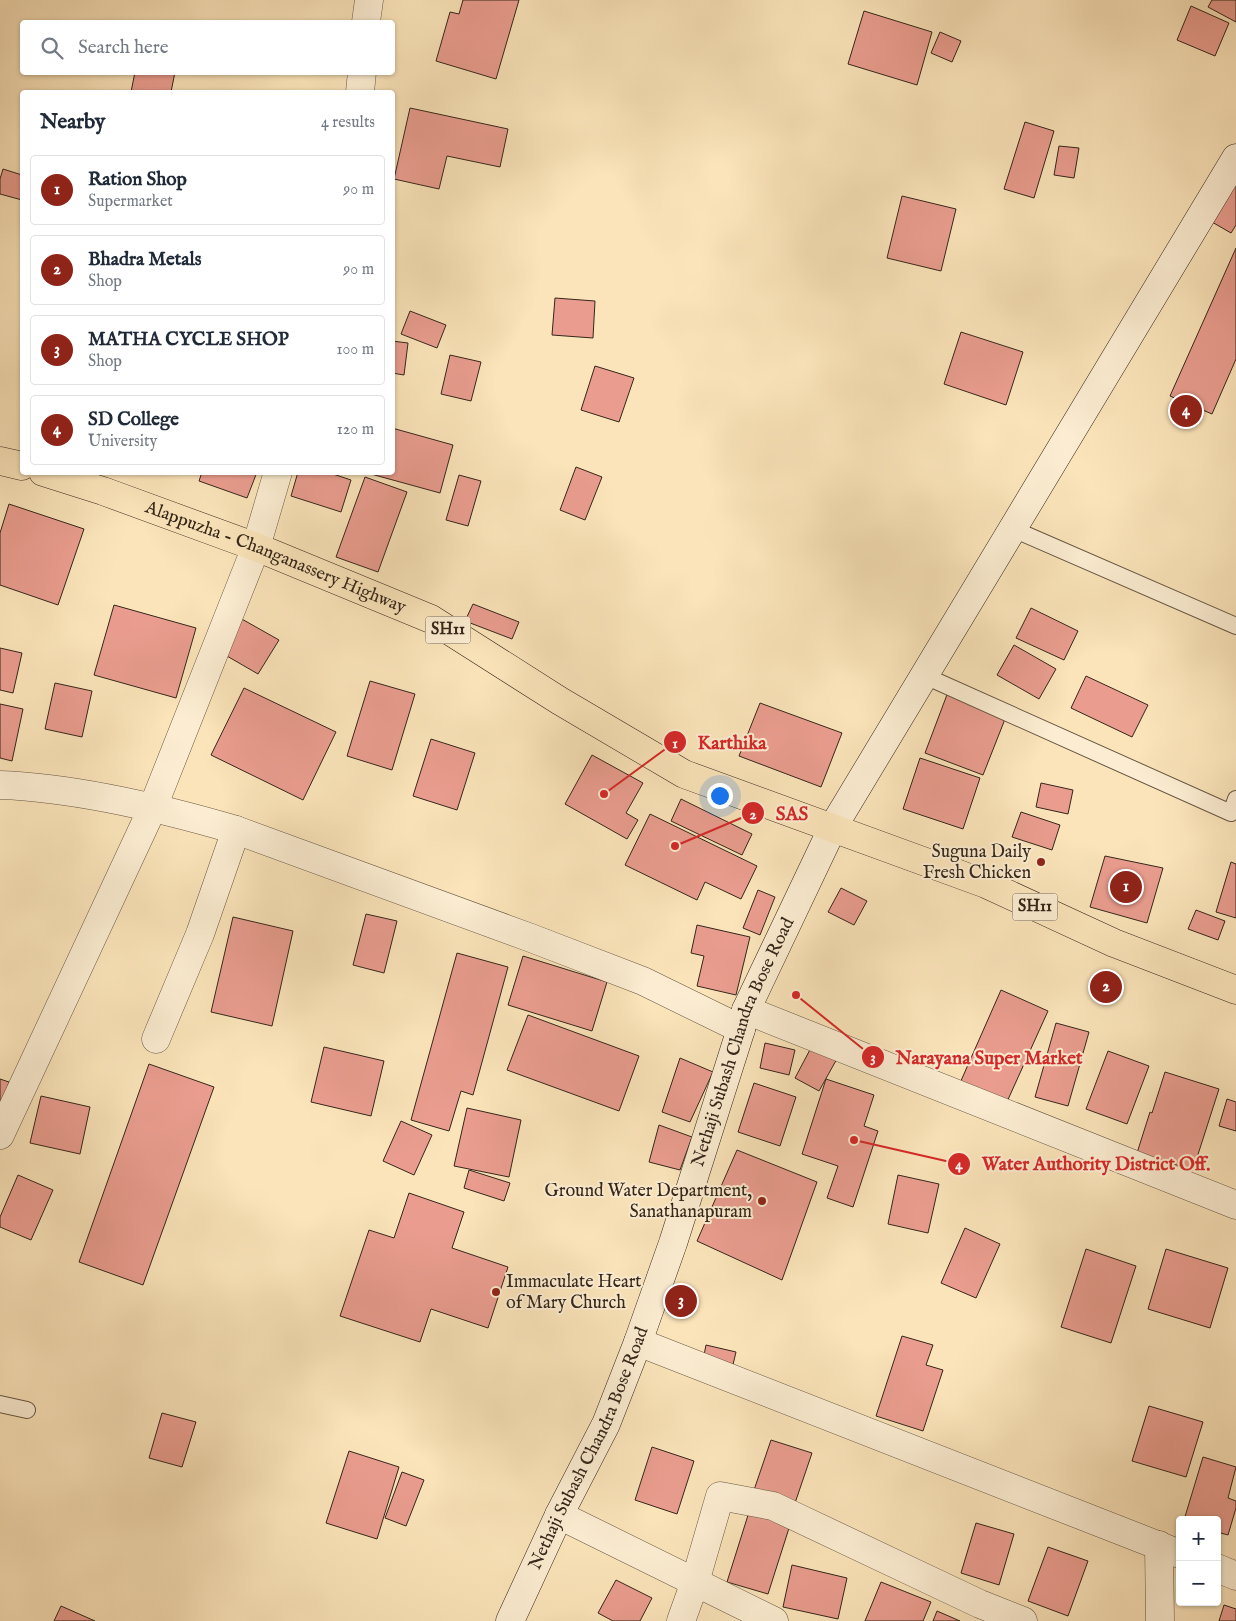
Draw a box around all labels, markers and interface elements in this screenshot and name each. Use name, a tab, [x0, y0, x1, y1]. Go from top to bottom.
search box	[20, 20, 395, 75]
icon: search	[38, 34, 66, 62]
text: Search here	[78, 36, 169, 60]
text: Nearby	[40, 109, 105, 136]
text: 4 results	[321, 113, 375, 133]
text: Ration Shop	[88, 168, 187, 192]
text: 1	[54, 180, 60, 200]
text: 90 m	[343, 180, 374, 200]
text: Supermarket	[88, 192, 173, 212]
text: Bhadra Metals	[88, 248, 201, 272]
text: 2	[53, 260, 61, 280]
text: 90 m	[343, 260, 374, 280]
text: Shop	[88, 272, 122, 292]
text: MATHA CYCLE SHOP	[88, 328, 289, 352]
text: 3	[54, 340, 60, 360]
text: 100 m	[337, 340, 374, 360]
text: Shop	[88, 352, 122, 372]
pin: 4	[1170, 392, 1202, 430]
text: SD College	[88, 408, 179, 432]
text: 4	[53, 420, 61, 440]
text: 120 m	[337, 420, 374, 440]
text: University	[88, 432, 157, 452]
street label: Alappuzha - Changanassery Highway	[141, 496, 410, 619]
road number: SH11	[426, 616, 470, 644]
callout: Karthika	[662, 725, 776, 759]
text: Karthika	[697, 732, 767, 756]
text: 1	[672, 734, 678, 753]
your location	[707, 783, 733, 809]
callout: SAS	[740, 796, 818, 830]
text: SAS	[776, 803, 808, 827]
text: 2	[749, 805, 757, 824]
place label: Suguna Daily Fresh Chicken	[923, 841, 1031, 885]
marker: Suguna Daily Fresh Chicken	[1035, 856, 1047, 868]
pin: 1	[1110, 868, 1142, 906]
road number: SH11	[1012, 894, 1058, 920]
street label: Nethaji Subash Chandra Bose Road	[686, 914, 800, 1170]
pin: 2	[1090, 968, 1122, 1006]
callout: Narayana Super Market	[861, 1040, 1093, 1074]
text: Narayana Super Market	[895, 1047, 1083, 1071]
text: 3	[870, 1048, 876, 1067]
callout: Water Authority District Off.	[947, 1147, 1220, 1181]
text: Water Authority District Off.	[981, 1153, 1210, 1177]
text: 4	[955, 1155, 963, 1174]
place label: Ground Water Department, Sanathanapuram	[545, 1180, 752, 1224]
marker: Ground Water Department, Sanathanapuram	[756, 1195, 768, 1207]
place label: Immaculate Heart of Mary Church	[506, 1271, 642, 1315]
pin: 3	[665, 1282, 697, 1320]
marker: Immaculate Heart of Mary Church	[490, 1286, 502, 1298]
street label: Nethaji Subash Chandra Bose Road	[524, 1324, 654, 1573]
map controls	[1176, 1516, 1221, 1606]
button: +	[1176, 1516, 1221, 1561]
button: −	[1176, 1561, 1221, 1606]

